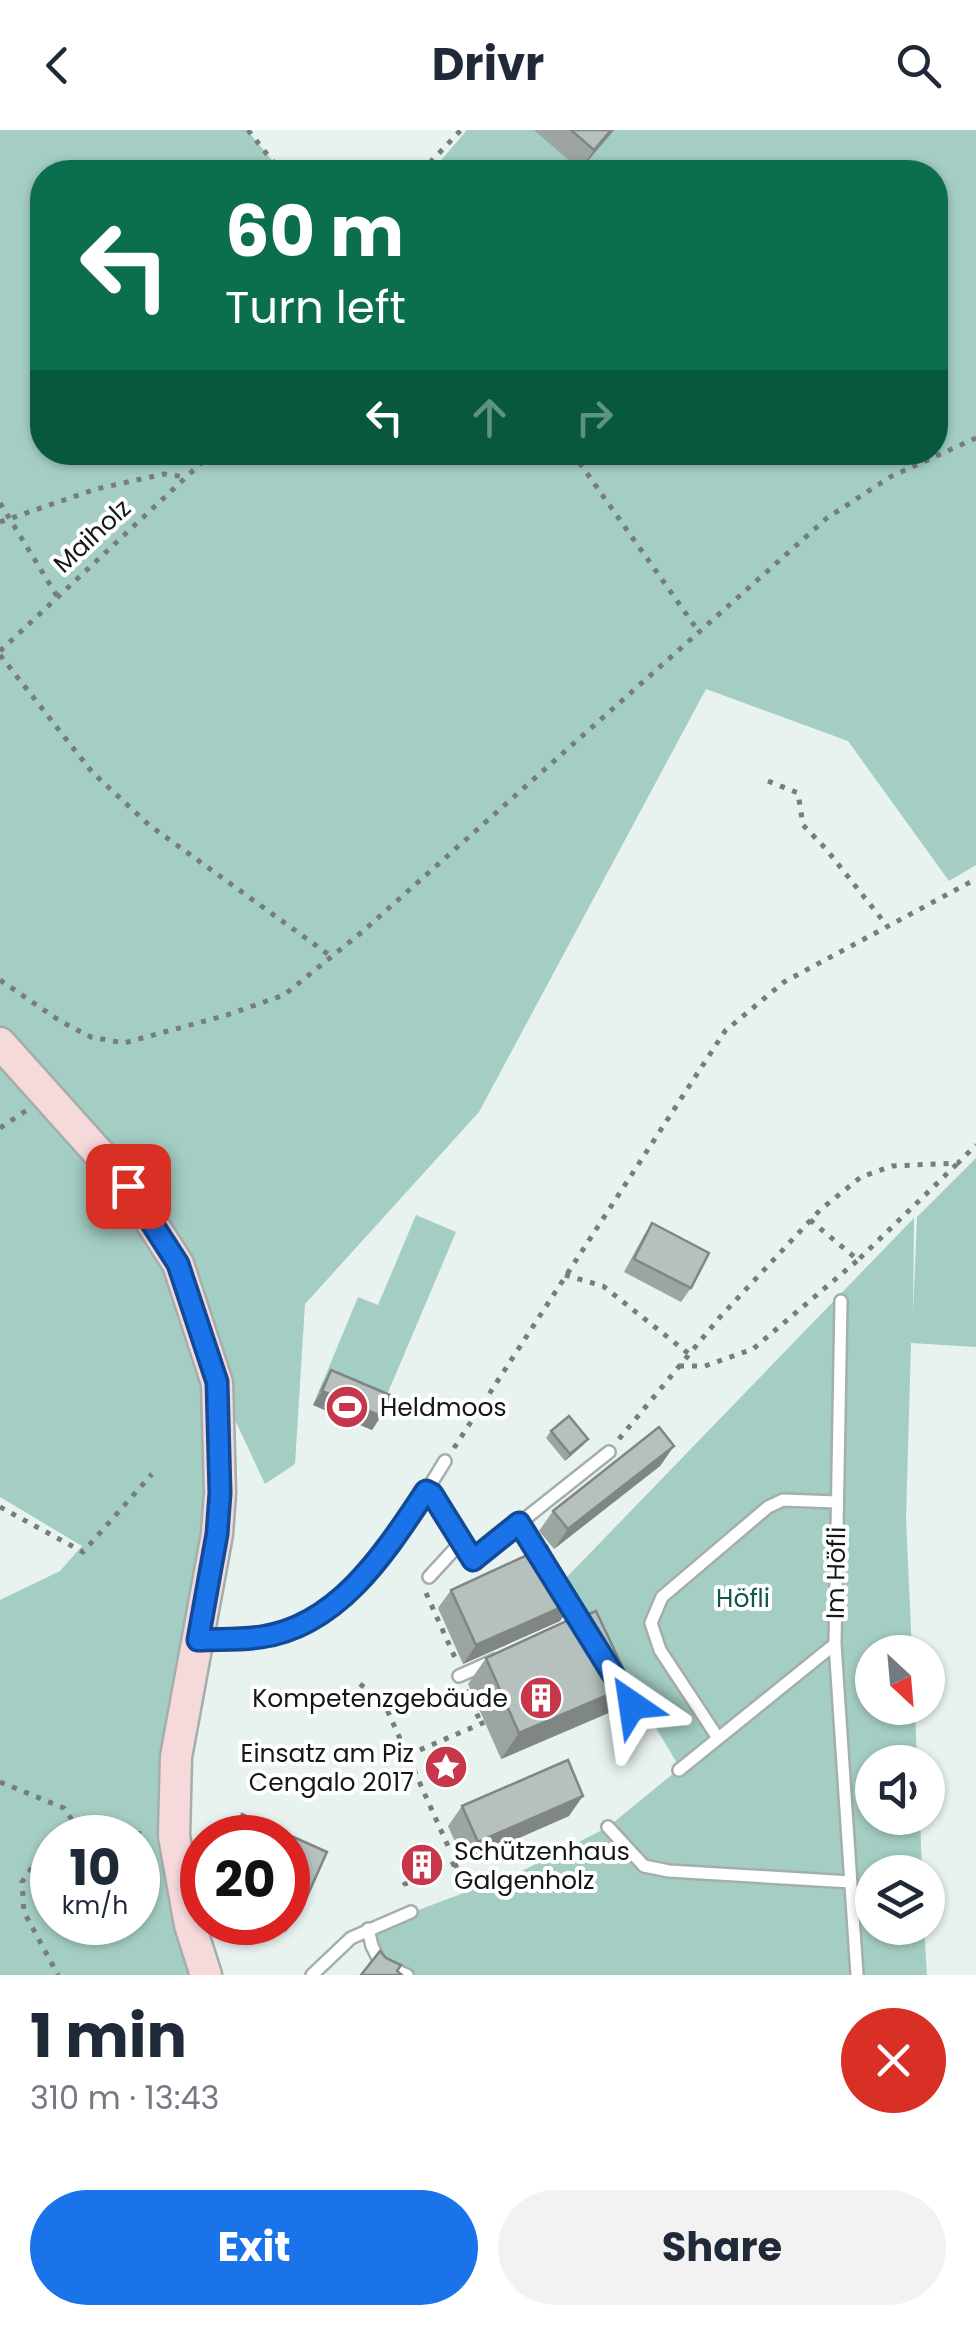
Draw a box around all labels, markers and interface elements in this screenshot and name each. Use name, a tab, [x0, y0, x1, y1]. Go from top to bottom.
text: Drivr	[432, 33, 544, 96]
icon: back	[30, 38, 85, 93]
icon: search	[891, 38, 946, 93]
text: 60 m	[225, 182, 404, 281]
icon: left	[60, 200, 190, 330]
text: Turn left	[225, 276, 406, 339]
icon: left	[357, 390, 412, 445]
icon: ahead	[462, 390, 517, 445]
icon: right	[567, 390, 622, 445]
street label: Maiholz	[46, 491, 138, 581]
pin	[86, 1144, 171, 1229]
icon: arrive	[101, 1159, 156, 1214]
sports icon: Heldmoos	[324, 1384, 370, 1430]
place label: Heldmoos	[380, 1390, 507, 1425]
street label: Im Höfli	[818, 1526, 854, 1620]
park label: Höfli	[716, 1581, 770, 1616]
north arrow	[855, 1635, 945, 1725]
map controls	[855, 1635, 945, 1945]
position arrow	[580, 1653, 684, 1757]
building icon: Kompetenzgebäude	[518, 1675, 564, 1721]
place label: Kompetenzgebäude	[252, 1681, 508, 1716]
place label: Einsatz am Piz Cengalo 2017	[241, 1736, 414, 1800]
place icon: Einsatz am Piz Cengalo 2017	[423, 1744, 469, 1790]
button: sound	[855, 1745, 945, 1835]
speed limit sign: 20	[180, 1815, 310, 1945]
text: 10	[69, 1832, 121, 1903]
place label: Schützenhaus Galgenholz	[454, 1834, 630, 1898]
building icon: Schützenhaus Galgenholz	[399, 1842, 445, 1888]
button: layers	[855, 1855, 945, 1945]
text: km/h	[62, 1888, 128, 1923]
text: 1 min	[30, 1994, 187, 2078]
button: close	[841, 2008, 946, 2113]
text: 310 m · 13:43	[30, 2075, 219, 2120]
button: Exit	[30, 2190, 478, 2305]
button: Share	[498, 2190, 946, 2305]

